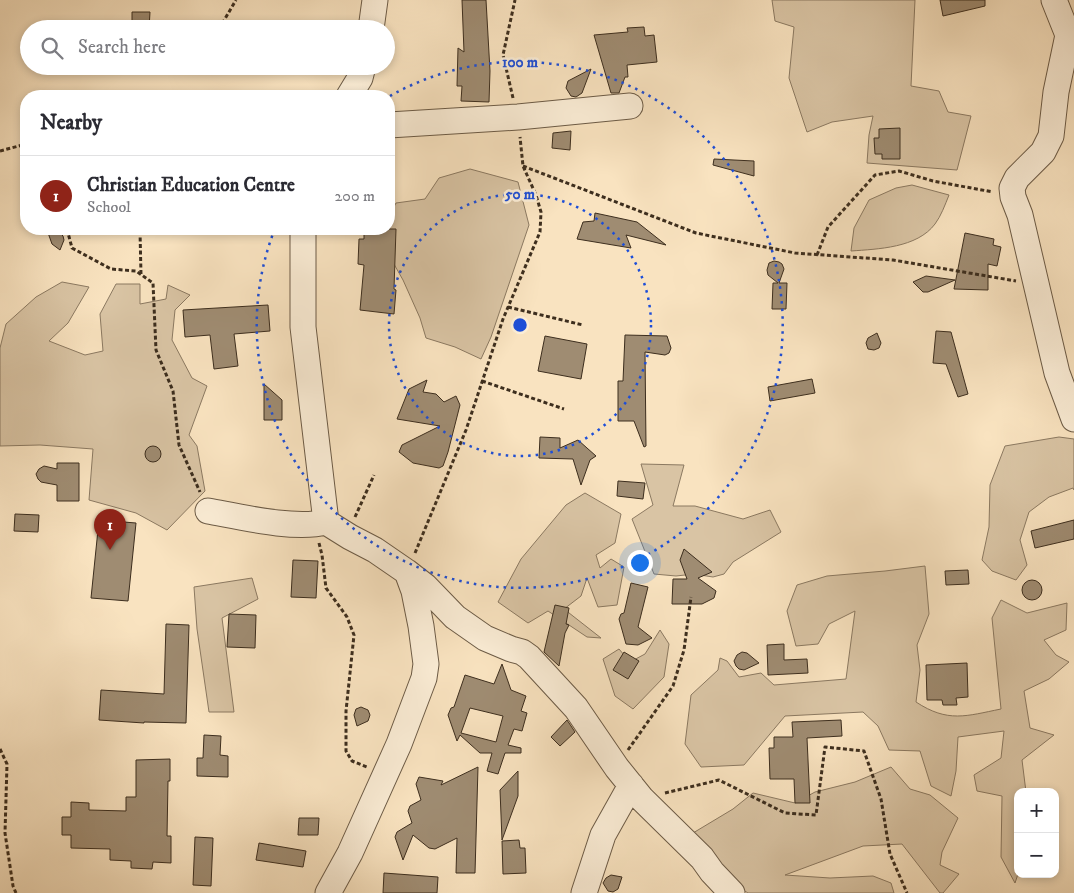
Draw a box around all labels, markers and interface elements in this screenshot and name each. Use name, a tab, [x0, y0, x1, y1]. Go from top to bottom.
search box	[20, 20, 395, 75]
icon: search	[38, 34, 66, 62]
text: Search here	[78, 36, 166, 59]
text: 100 m	[502, 53, 539, 72]
text: Nearby	[40, 110, 102, 136]
text: Christian Education Centre	[87, 174, 295, 197]
text: 50 m	[504, 185, 536, 204]
text: 1	[53, 186, 59, 206]
text: 200 m	[334, 186, 375, 206]
text: School	[87, 197, 131, 217]
centre of rings	[511, 316, 529, 334]
pin: 1	[94, 509, 126, 550]
your location	[627, 550, 653, 576]
map controls	[1014, 788, 1059, 878]
button: +	[1014, 788, 1059, 833]
button: −	[1014, 833, 1059, 878]

